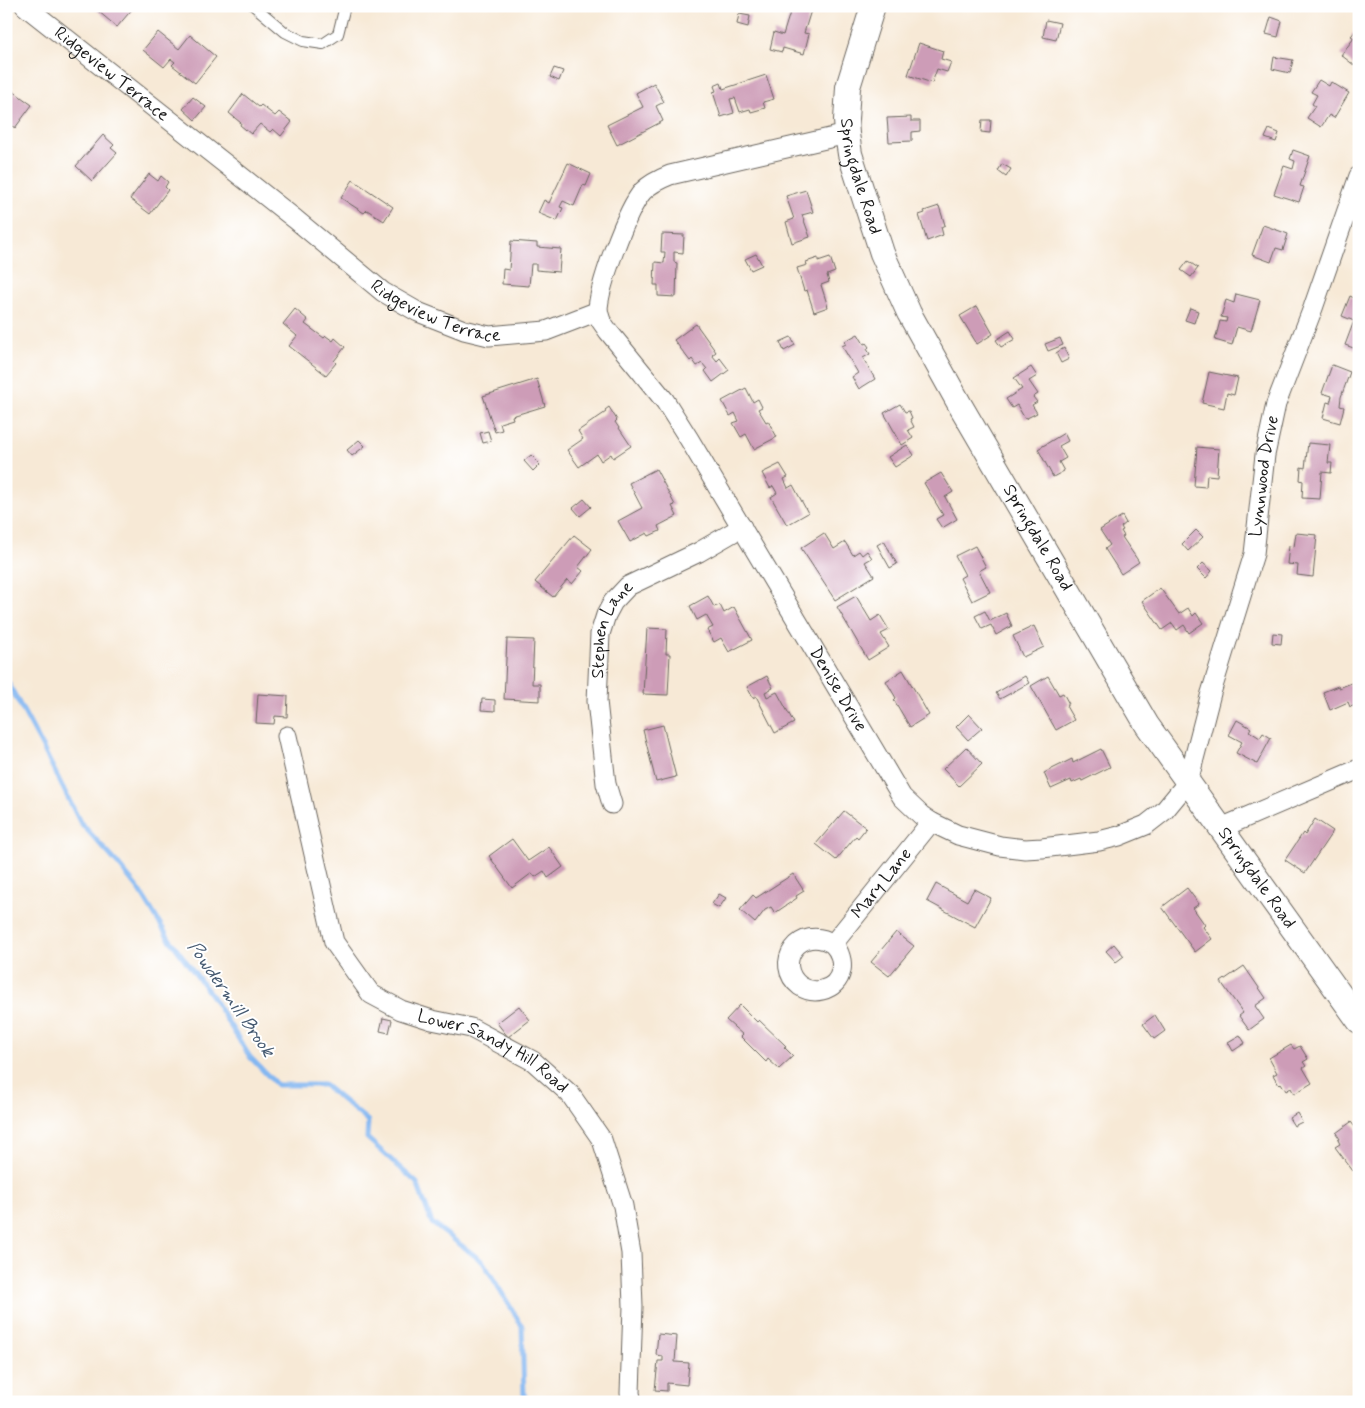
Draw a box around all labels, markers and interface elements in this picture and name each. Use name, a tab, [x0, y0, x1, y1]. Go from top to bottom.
street label: Ridgeview Terrace	[49, 21, 174, 127]
street label: Springdale Road	[834, 117, 887, 237]
street label: Ridgeview Terrace	[365, 274, 502, 348]
street label: Lynnwood Drive	[1244, 413, 1285, 538]
street label: Springdale Road	[997, 480, 1078, 596]
street label: Stephen Lane	[586, 575, 639, 679]
street label: Denise Drive	[803, 642, 872, 736]
street label: Springdale Road	[1212, 822, 1301, 934]
street label: Mary Lane	[846, 843, 917, 924]
water label: Powdermill Brook	[182, 936, 281, 1063]
street label: Lower Sandy Hill Road	[414, 1004, 573, 1099]

